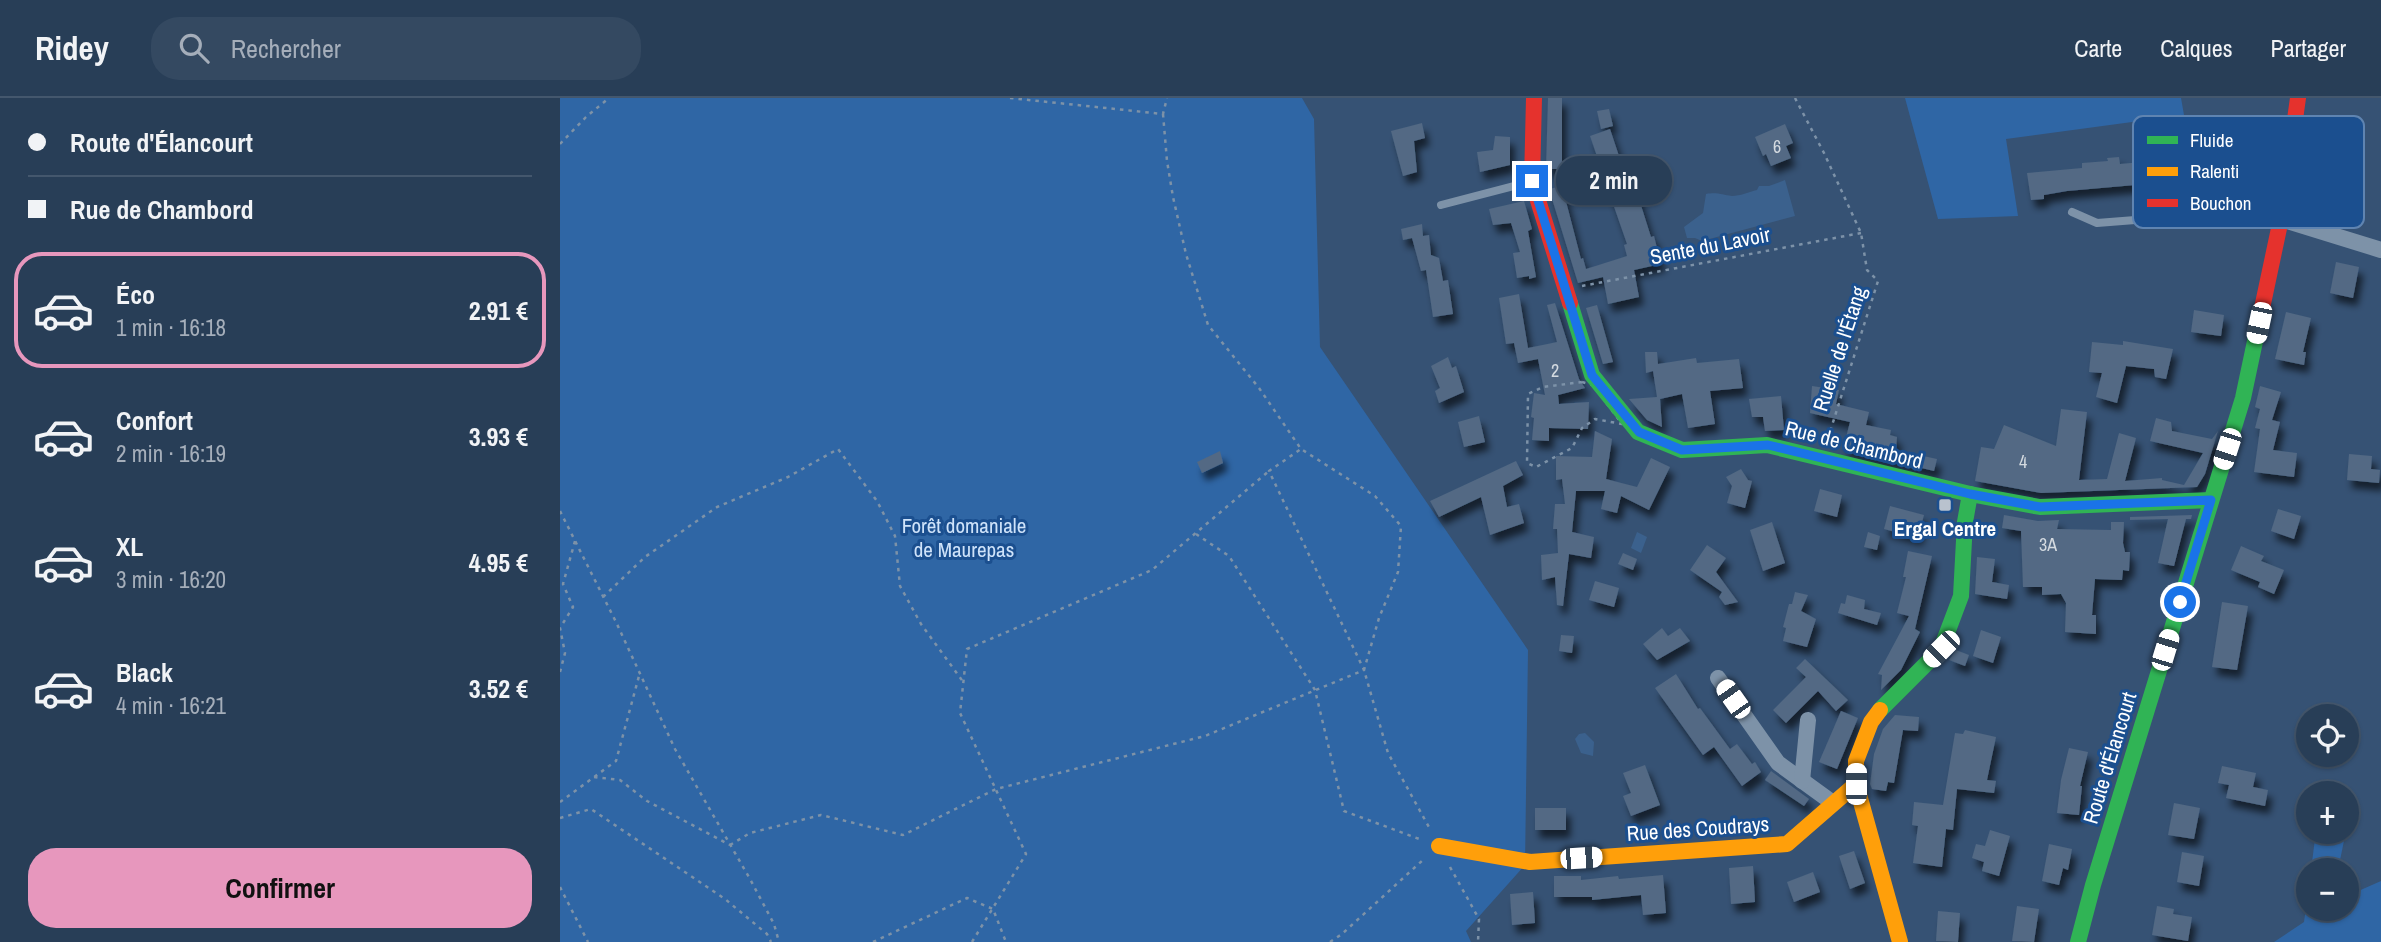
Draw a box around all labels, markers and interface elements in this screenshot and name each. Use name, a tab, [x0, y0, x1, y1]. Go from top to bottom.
search box	[151, 17, 641, 80]
text: Ridey	[35, 26, 109, 70]
icon: search	[175, 29, 213, 67]
text: Rechercher	[231, 31, 341, 66]
text: Carte	[2074, 32, 2122, 64]
text: Calques	[2160, 32, 2233, 64]
text: Partager	[2271, 32, 2346, 64]
legend	[2133, 116, 2364, 228]
text: Route d'Élancourt	[70, 125, 253, 160]
text: Fluide	[2190, 127, 2233, 153]
house number: 6	[1773, 134, 1781, 159]
callout: 2 min	[1556, 156, 1672, 206]
text: Ralenti	[2190, 158, 2239, 184]
route end	[1516, 165, 1548, 197]
text: 2 min	[1589, 165, 1639, 196]
text: Bouchon	[2190, 190, 2252, 216]
text: Rue de Chambord	[70, 192, 254, 227]
street label: Sente du Lavoir	[1647, 220, 1773, 271]
text: Éco	[116, 277, 155, 312]
icon: car	[32, 279, 95, 342]
street label: Ruelle de l'Étang	[1806, 282, 1873, 415]
text: 2.91 €	[469, 293, 528, 328]
car	[2245, 300, 2274, 346]
text: 1 min · 16:18	[116, 312, 226, 343]
house number: 2	[1551, 358, 1559, 383]
text: Confort	[116, 403, 193, 438]
icon: car	[32, 405, 95, 468]
street label: Rue de Chambord	[1782, 413, 1926, 476]
text: 3.93 €	[469, 419, 528, 454]
car	[2211, 426, 2244, 472]
text: 2 min · 16:19	[116, 438, 226, 469]
house number: 4	[2019, 449, 2027, 474]
marker: Ergal Centre	[1937, 497, 1953, 513]
park label: Forêt domaniale de Maurepas	[902, 511, 1026, 564]
place label: Ergal Centre	[1894, 514, 1996, 543]
text: XL	[116, 529, 143, 564]
icon: car	[32, 531, 95, 594]
house number: 3A	[2039, 532, 2057, 557]
text: 4.95 €	[469, 545, 528, 580]
text: 3 min · 16:20	[116, 564, 226, 595]
route start	[2164, 586, 2196, 618]
car	[1919, 627, 1964, 671]
car	[2149, 627, 2182, 673]
text: Black	[116, 655, 173, 690]
icon: car	[32, 657, 95, 720]
text: 3.52 €	[469, 671, 528, 706]
car	[1713, 676, 1754, 722]
street label: Route d'Élancourt	[2076, 688, 2143, 827]
text: 4 min · 16:21	[116, 690, 226, 721]
map controls	[2296, 704, 2359, 921]
button: locate	[2296, 704, 2359, 767]
car	[1846, 763, 1867, 805]
button: +	[2296, 781, 2359, 844]
street label: Rue des Coudrays	[1626, 809, 1770, 848]
car	[1560, 846, 1603, 870]
button: Confirmer	[28, 848, 532, 928]
button: −	[2296, 858, 2359, 921]

